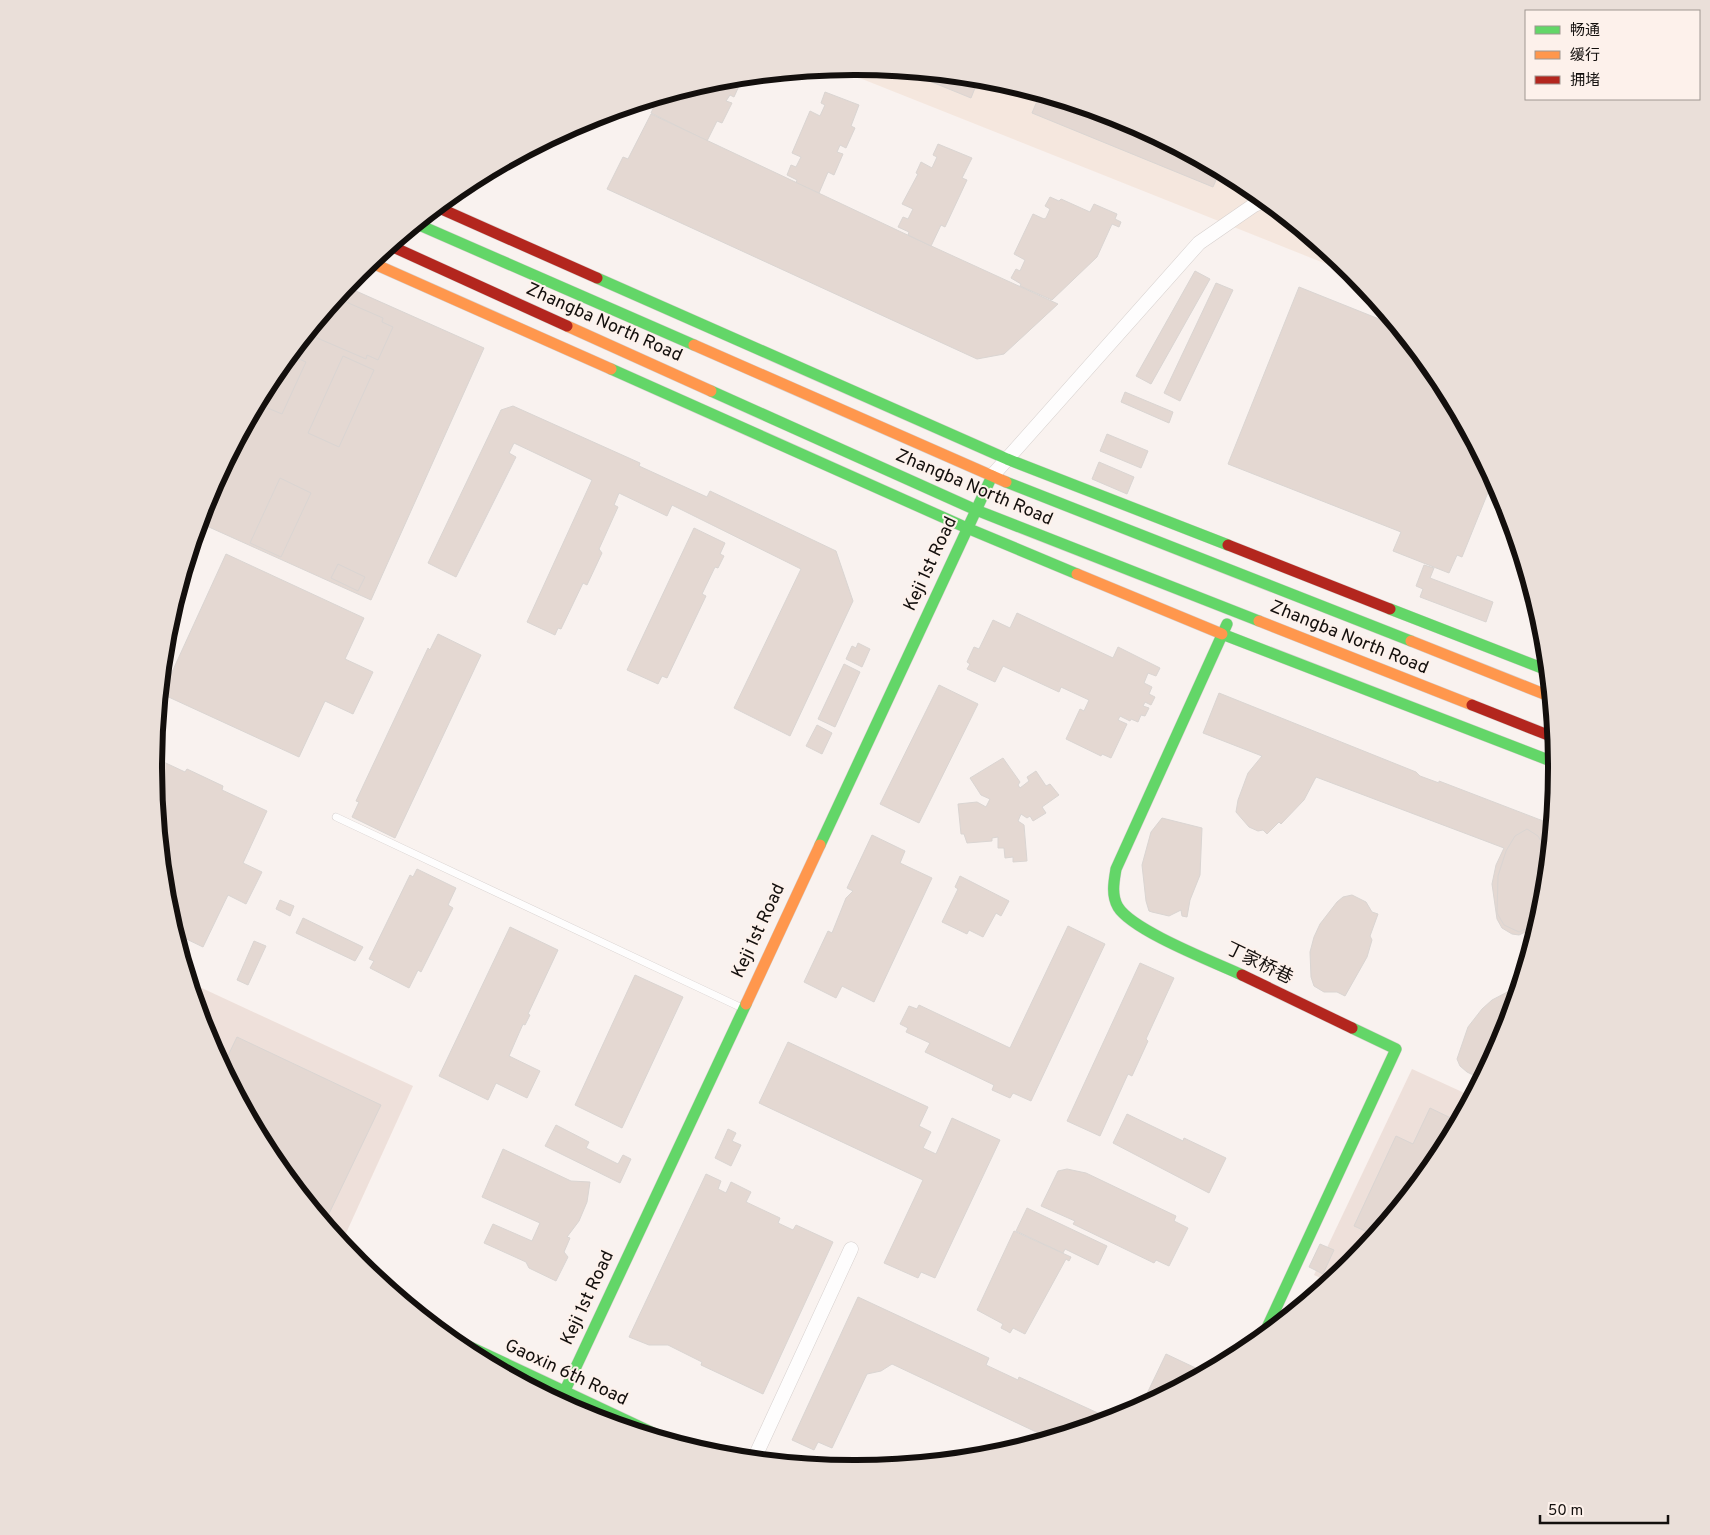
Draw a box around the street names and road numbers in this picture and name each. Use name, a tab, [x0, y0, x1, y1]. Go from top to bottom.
street label: Zhangba North Road	[522, 278, 686, 368]
street label: Zhangba North Road	[892, 444, 1056, 532]
street label: Keji 1st Road	[899, 513, 963, 615]
street label: Zhangba North Road	[1266, 596, 1432, 680]
street label: Keji 1st Road	[727, 880, 791, 982]
street label: 丁家桥巷	[1222, 938, 1296, 990]
street label: Keji 1st Road	[556, 1247, 620, 1349]
street label: Gaoxin 6th Road	[501, 1334, 631, 1412]

